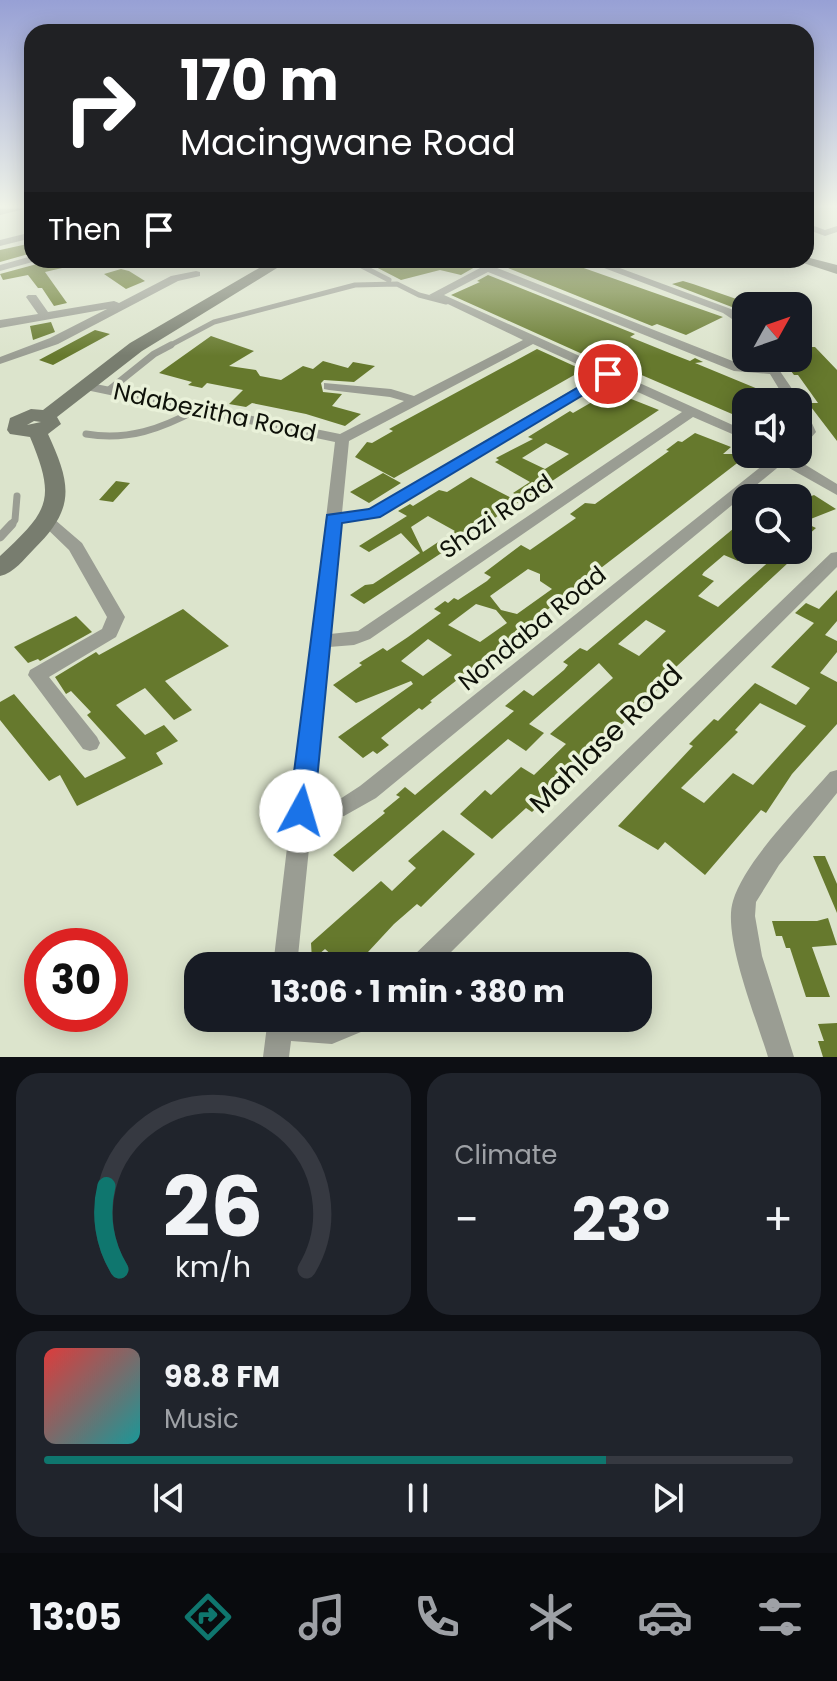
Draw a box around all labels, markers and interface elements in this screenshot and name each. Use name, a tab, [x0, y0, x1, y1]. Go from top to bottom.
text: 170 m	[180, 41, 339, 120]
icon: right	[48, 56, 152, 160]
text: Macingwane Road	[180, 117, 516, 168]
text: Then	[48, 208, 121, 251]
icon: arrive	[137, 208, 181, 252]
north arrow	[732, 292, 812, 372]
map controls	[732, 292, 812, 564]
pin	[574, 340, 642, 408]
icon: arrive	[586, 352, 630, 396]
street label: Ndabezitha Road	[111, 374, 319, 450]
button: sound	[732, 388, 812, 468]
street label: Shozi Road	[433, 466, 559, 566]
button: search	[732, 484, 812, 564]
street label: Nondaba Road	[451, 558, 613, 698]
street label: Mahlase Road	[521, 656, 691, 822]
position arrow	[259, 769, 343, 853]
speed limit sign: 30	[24, 928, 128, 1032]
text: 13:06 · 1 min · 380 m	[271, 970, 565, 1013]
text: Climate	[455, 1137, 557, 1173]
text: 26	[163, 1149, 264, 1265]
text: 23°	[572, 1178, 670, 1262]
text: −	[455, 1189, 479, 1250]
text: +	[763, 1189, 793, 1250]
text: km/h	[175, 1247, 251, 1287]
text: 98.8 FM	[164, 1355, 280, 1398]
text: Music	[164, 1401, 239, 1437]
icon: previous	[147, 1476, 191, 1520]
icon: pause	[396, 1476, 440, 1520]
icon: next	[646, 1476, 690, 1520]
icon: directions	[180, 1589, 236, 1645]
icon: music	[294, 1589, 350, 1645]
icon: phone	[409, 1589, 465, 1645]
icon: climate	[523, 1589, 579, 1645]
icon: car	[637, 1589, 693, 1645]
icon: filters	[752, 1589, 808, 1645]
text: 13:05	[29, 1592, 122, 1643]

